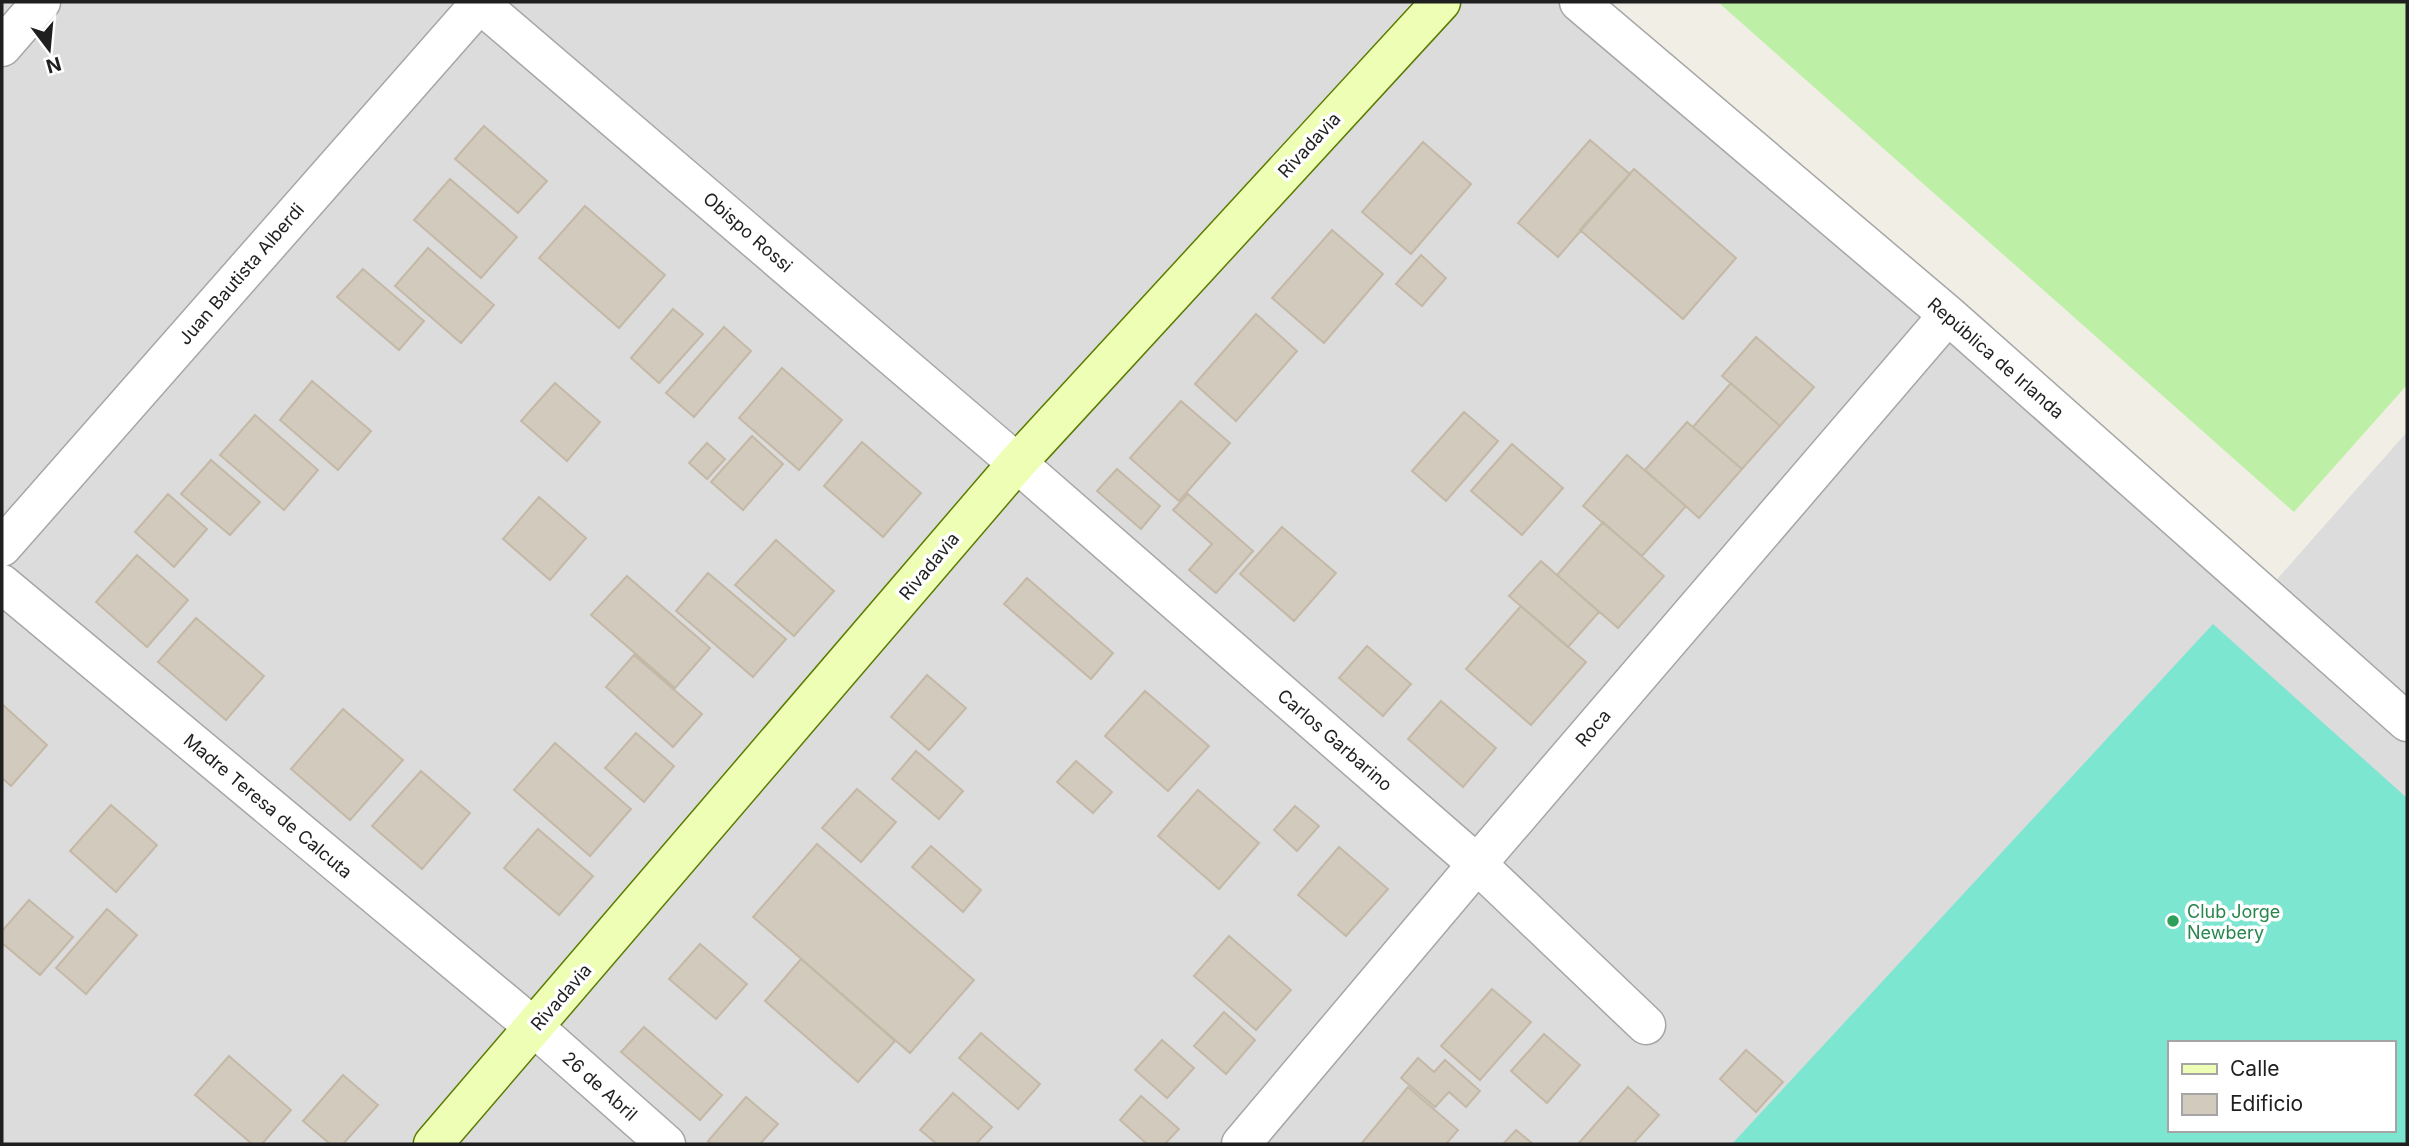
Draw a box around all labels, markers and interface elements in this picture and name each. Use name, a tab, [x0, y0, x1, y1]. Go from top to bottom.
north arrow	[14, 14, 84, 84]
text: N	[43, 52, 64, 78]
street label: Rivadavia	[1274, 108, 1344, 182]
street label: Obispo Rossi	[699, 188, 797, 276]
street label: Juan Bautista Alberdi	[174, 199, 308, 349]
street label: República de Irlanda	[1924, 293, 2068, 423]
street label: Rivadavia	[895, 528, 963, 604]
street label: Carlos Garbarino	[1273, 685, 1397, 795]
street label: Roca	[1571, 705, 1615, 751]
street label: Madre Teresa de Calcuta	[180, 730, 356, 882]
place label: Club Jorge Newbery	[2187, 901, 2280, 943]
marker: Club Jorge Newbery	[2165, 913, 2181, 929]
street label: Rivadavia	[526, 959, 596, 1035]
legend	[2168, 1041, 2395, 1132]
street label: 26 de Abril	[558, 1047, 642, 1125]
text: Calle	[2230, 1056, 2280, 1081]
text: Edificio	[2230, 1091, 2303, 1116]

